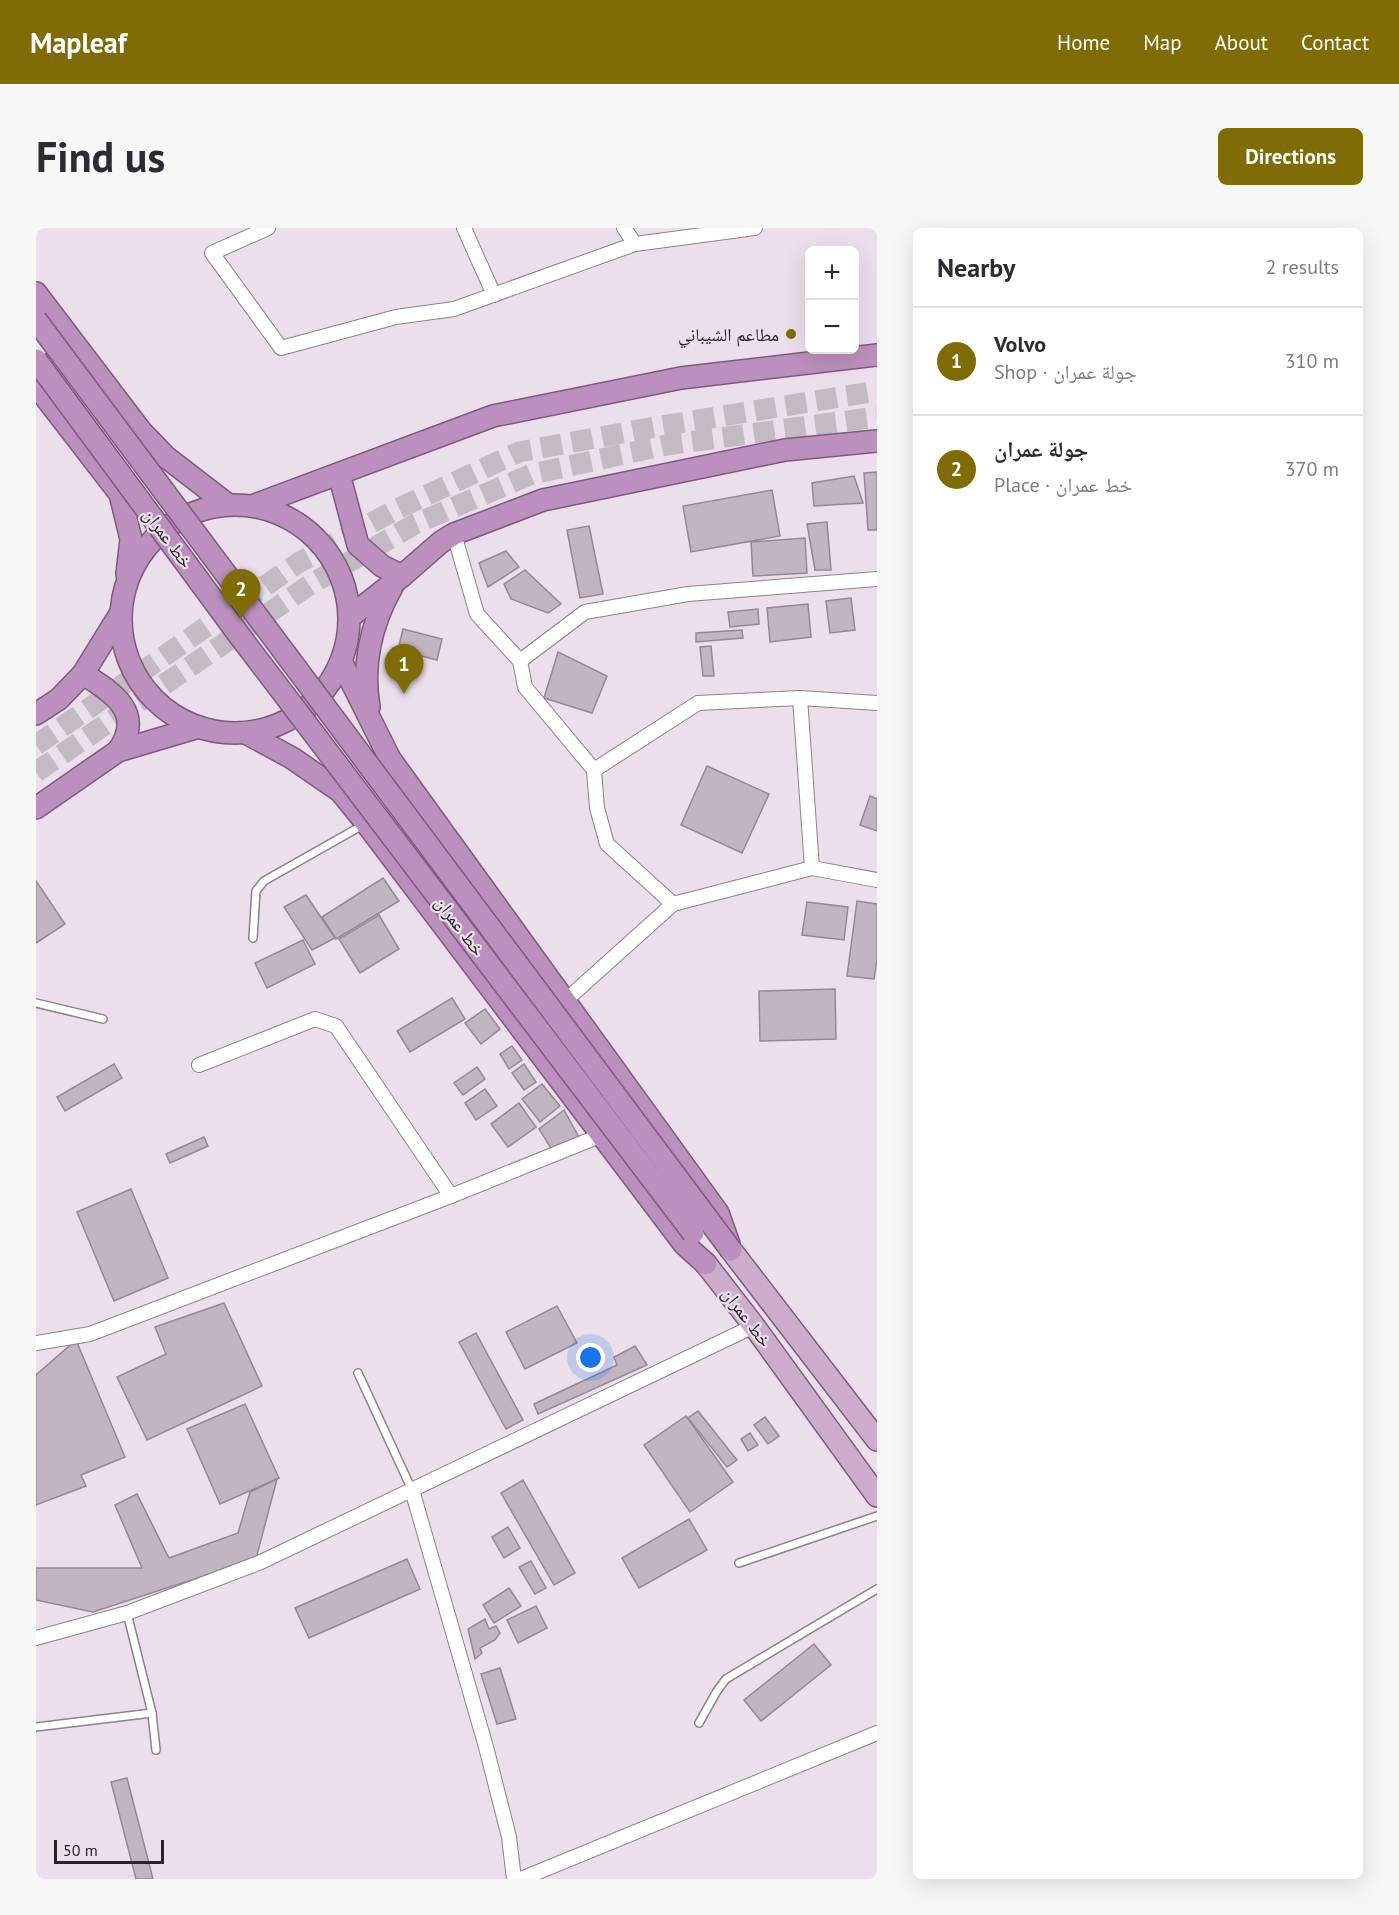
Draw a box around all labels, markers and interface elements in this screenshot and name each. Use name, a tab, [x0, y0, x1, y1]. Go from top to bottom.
text: Mapleaf	[30, 24, 127, 61]
text: Home	[1057, 29, 1110, 56]
text: Map	[1143, 29, 1182, 56]
text: About	[1215, 29, 1268, 56]
text: Contact	[1301, 29, 1369, 56]
button: Directions	[1218, 128, 1363, 185]
text: Find us	[36, 129, 165, 184]
map controls	[805, 246, 859, 354]
button: +	[805, 246, 859, 300]
text: Nearby	[937, 251, 1015, 284]
text: 2 results	[1266, 254, 1339, 280]
button: −	[805, 300, 859, 354]
place label: مطاعم الشيباني	[678, 323, 779, 349]
marker: مطاعم الشيباني	[784, 327, 798, 341]
text: Volvo	[994, 330, 1046, 358]
text: 1	[951, 348, 962, 374]
text: 310 m	[1285, 348, 1339, 374]
text: Shop · جولة عمران	[994, 359, 1137, 385]
text: جولة عمران	[994, 435, 1088, 463]
text: 2	[951, 456, 962, 482]
text: 370 m	[1285, 456, 1339, 482]
text: Place · خط عمران	[994, 472, 1132, 498]
street label: خط عمران	[138, 504, 198, 572]
pin: 2	[222, 570, 260, 619]
pin: 1	[384, 644, 424, 694]
street label: خط عمران	[430, 892, 490, 960]
street label: خط عمران	[717, 1283, 777, 1351]
your location	[576, 1343, 605, 1372]
scale bar	[54, 1837, 164, 1864]
text: 50 m	[63, 1840, 98, 1860]

